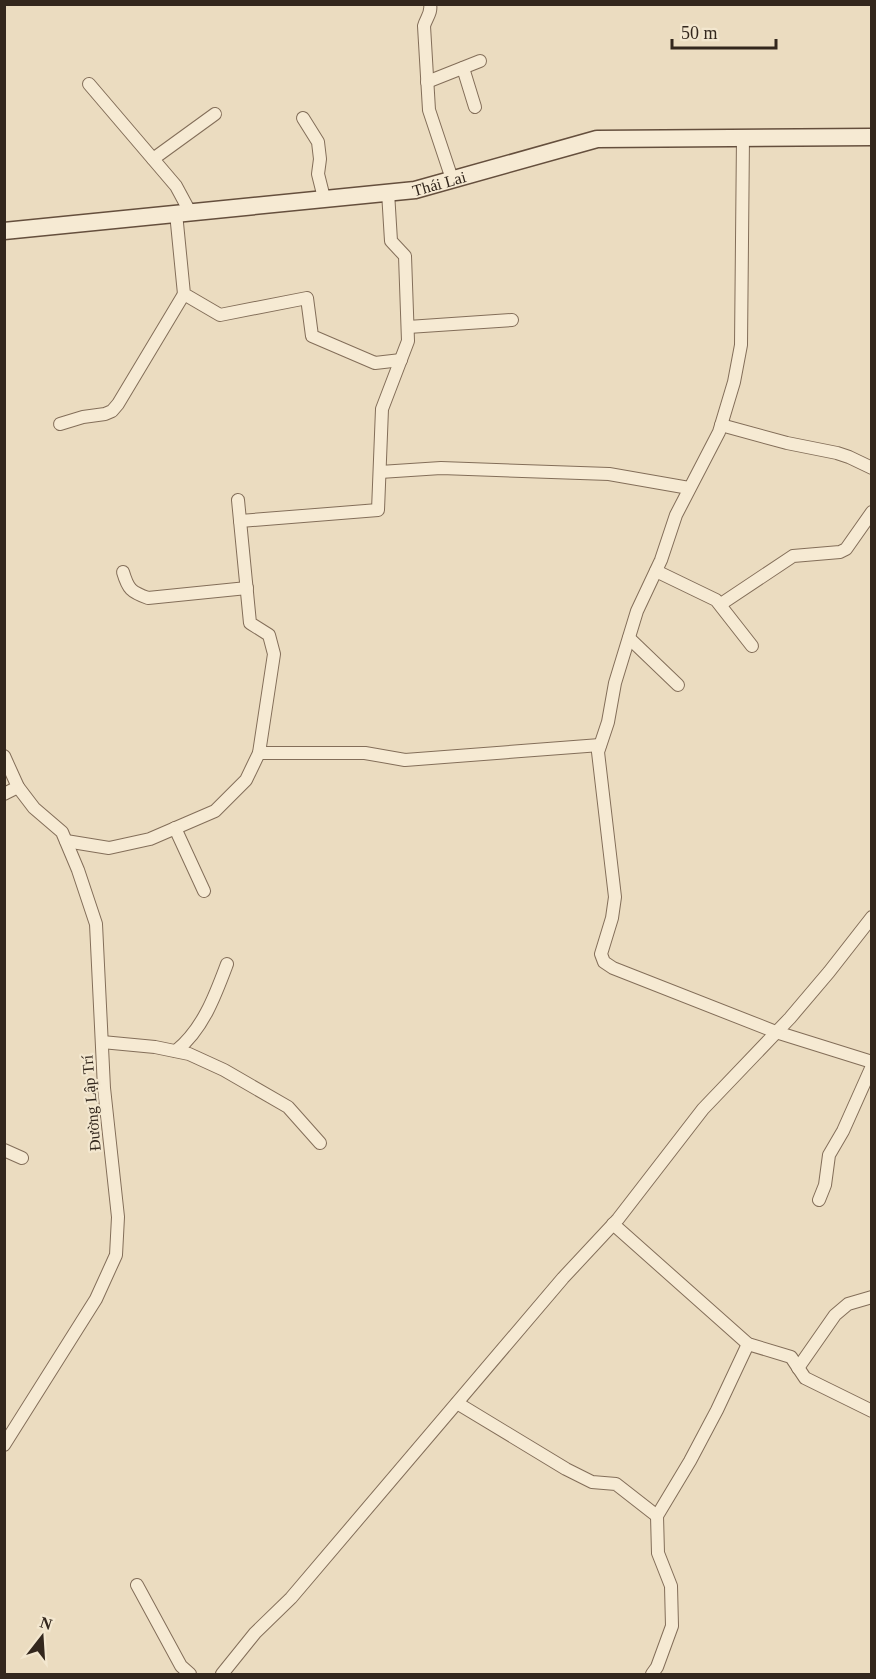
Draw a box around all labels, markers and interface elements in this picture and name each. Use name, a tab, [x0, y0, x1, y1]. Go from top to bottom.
scale bar	[672, 12, 776, 50]
text: 50 m	[681, 23, 718, 43]
street label: Thái Lai	[410, 168, 468, 199]
street label: Đường Lập Trí	[78, 1054, 105, 1152]
north arrow	[12, 1607, 72, 1667]
text: N	[38, 1613, 55, 1633]

